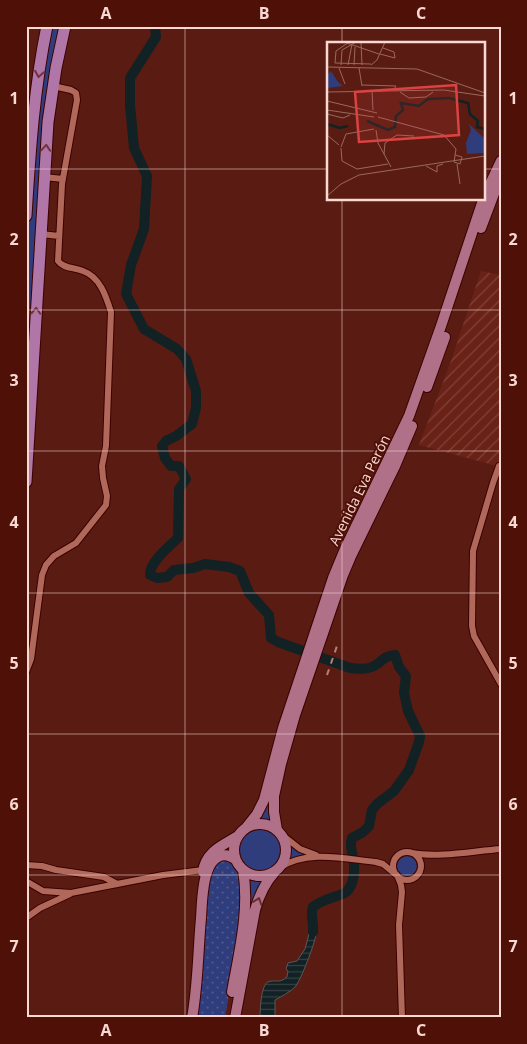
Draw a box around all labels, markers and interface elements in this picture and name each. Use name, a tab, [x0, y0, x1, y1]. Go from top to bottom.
text: A	[100, 2, 112, 24]
text: B	[259, 2, 269, 24]
text: C	[416, 2, 426, 24]
inset map	[327, 42, 484, 200]
one-way arrow	[35, 70, 45, 79]
text: 1	[9, 87, 19, 109]
text: 1	[508, 87, 518, 109]
one-way arrow	[41, 144, 52, 152]
text: 2	[9, 228, 19, 250]
text: 2	[508, 228, 518, 250]
one-way arrow	[31, 306, 42, 314]
text: 3	[9, 369, 19, 391]
text: 3	[508, 369, 518, 391]
street label: Avenida Eva Perón	[324, 431, 394, 549]
text: 4	[9, 511, 19, 533]
text: 4	[508, 511, 518, 533]
text: 5	[9, 652, 19, 674]
text: 5	[508, 652, 518, 674]
text: 6	[9, 793, 19, 815]
text: 6	[508, 793, 518, 815]
one-way arrow	[252, 898, 262, 906]
text: 7	[9, 935, 19, 957]
text: 7	[508, 935, 518, 957]
text: A	[100, 1019, 112, 1041]
text: B	[259, 1019, 269, 1041]
text: C	[416, 1019, 426, 1041]

